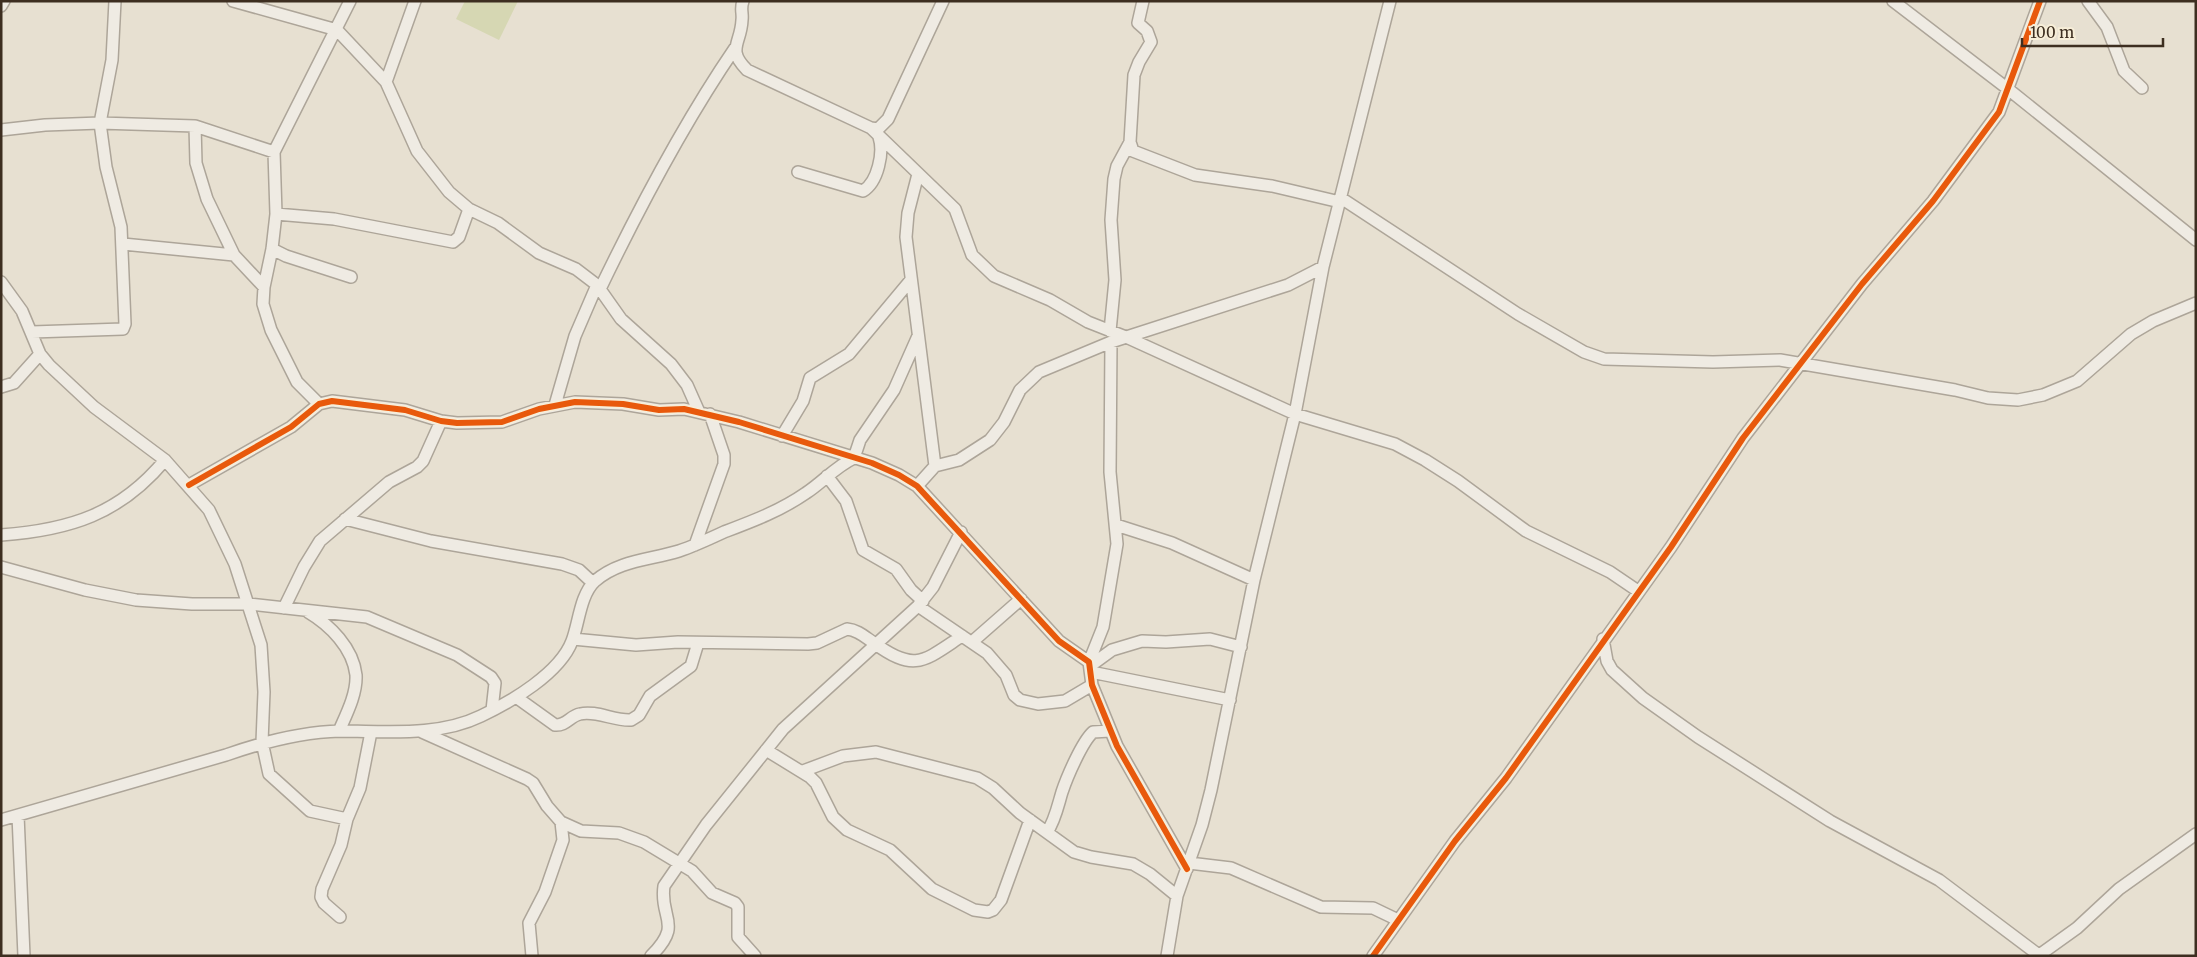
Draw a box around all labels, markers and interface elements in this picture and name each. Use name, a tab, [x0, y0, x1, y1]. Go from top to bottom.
scale bar	[2022, 15, 2163, 47]
text: 100 m	[2030, 23, 2074, 42]

